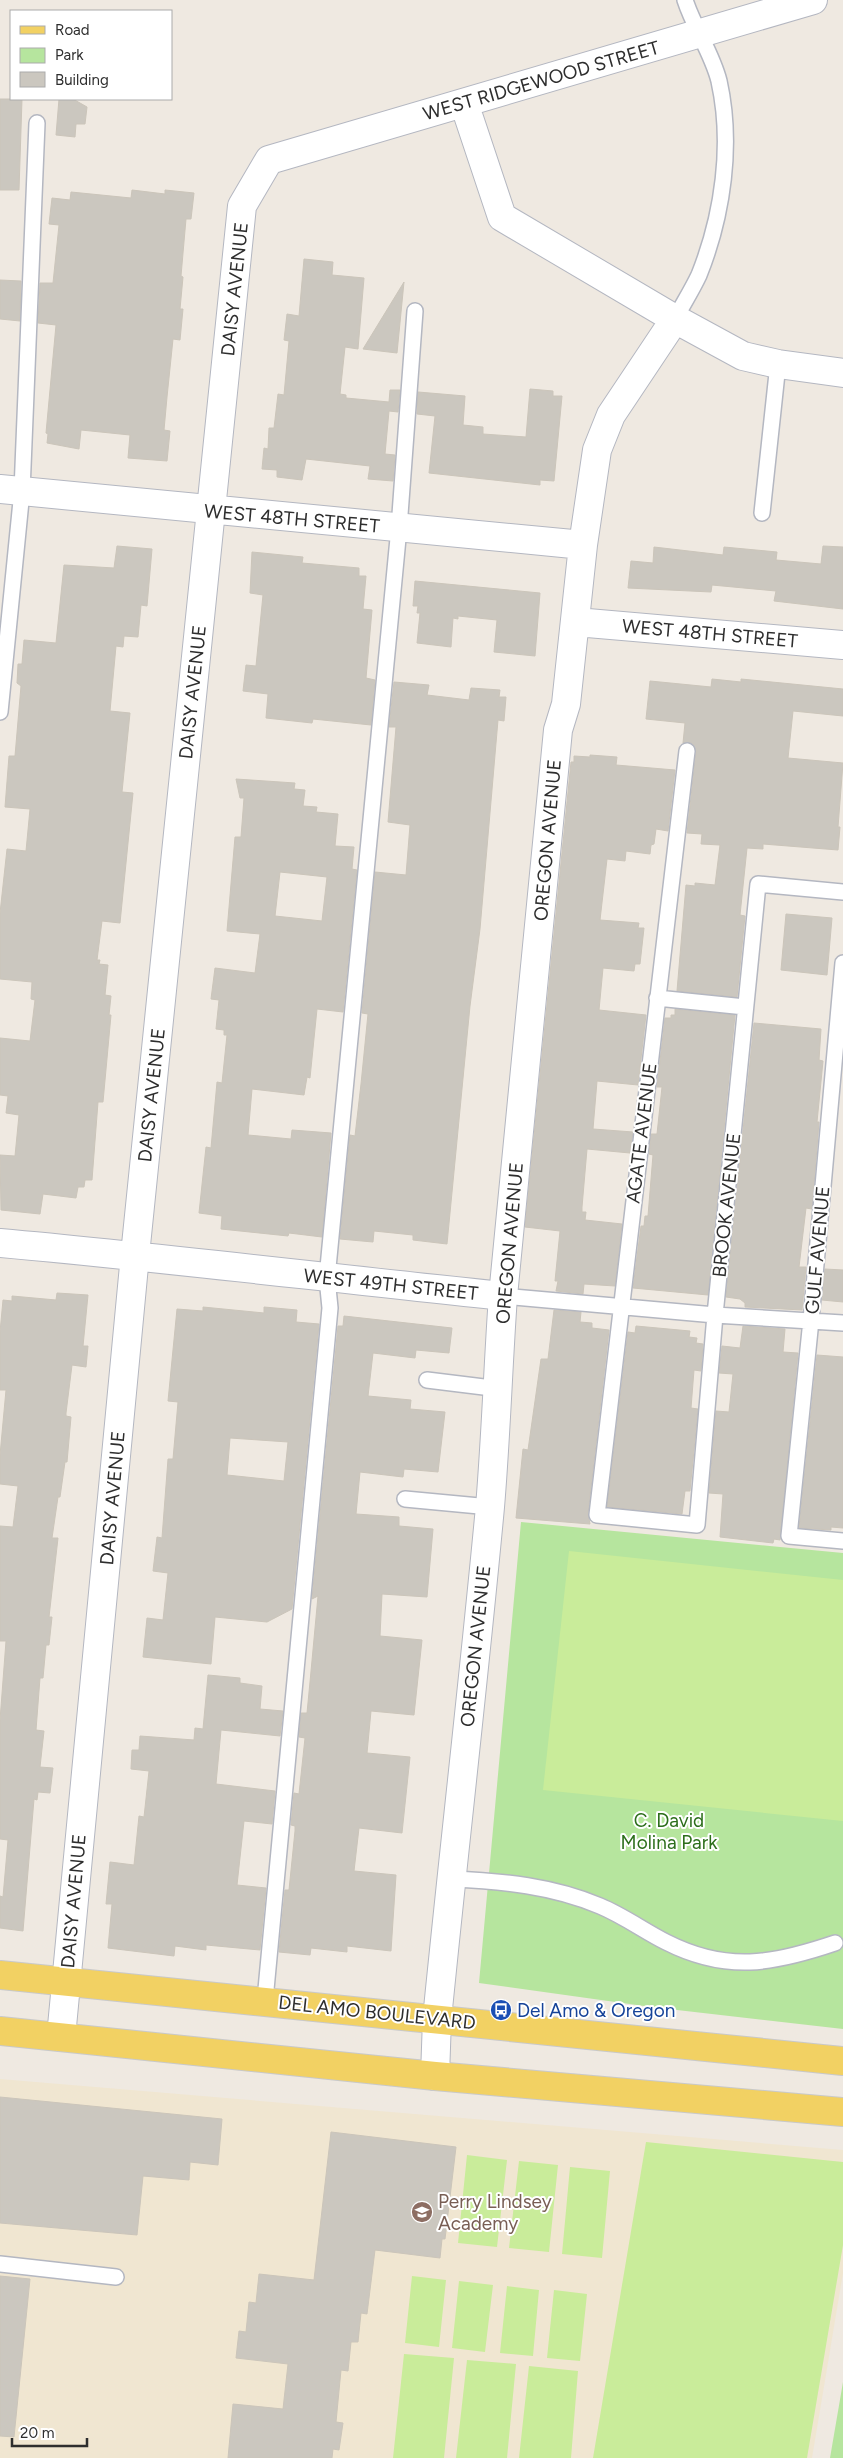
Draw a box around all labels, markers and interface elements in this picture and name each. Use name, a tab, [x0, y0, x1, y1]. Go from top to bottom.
legend	[10, 10, 172, 100]
text: Road	[55, 21, 90, 39]
street label: WEST RIDGEWOOD STREET	[420, 36, 662, 125]
text: Park	[55, 46, 84, 64]
text: Building	[55, 71, 109, 89]
street label: DAISY AVENUE	[216, 221, 253, 357]
street label: WEST 48TH STREET	[203, 499, 381, 538]
street label: WEST 48TH STREET	[621, 614, 799, 653]
street label: DAISY AVENUE	[174, 624, 211, 760]
street label: OREGON AVENUE	[529, 758, 566, 922]
street label: DAISY AVENUE	[133, 1027, 170, 1163]
street label: AGATE AVENUE	[621, 1061, 662, 1205]
street label: BROOK AVENUE	[707, 1132, 746, 1278]
street label: OREGON AVENUE	[491, 1161, 528, 1325]
street label: GULF AVENUE	[800, 1185, 835, 1315]
street label: WEST 49TH STREET	[303, 1264, 480, 1305]
street label: DAISY AVENUE	[95, 1430, 130, 1566]
street label: OREGON AVENUE	[456, 1564, 495, 1728]
park label: C. David Molina Park	[621, 1809, 718, 1854]
street label: DAISY AVENUE	[56, 1833, 91, 1969]
street label: DEL AMO BOULEVARD	[277, 1991, 477, 2034]
bus stop icon: Del Amo & Oregon	[489, 1998, 513, 2022]
place label: Del Amo & Oregon	[517, 1999, 675, 2022]
place label: Perry Lindsey Academy	[438, 2190, 552, 2235]
school or university icon: Perry Lindsey Academy	[410, 2200, 434, 2224]
scale bar	[12, 2416, 88, 2448]
text: 20 m	[20, 2424, 54, 2442]

